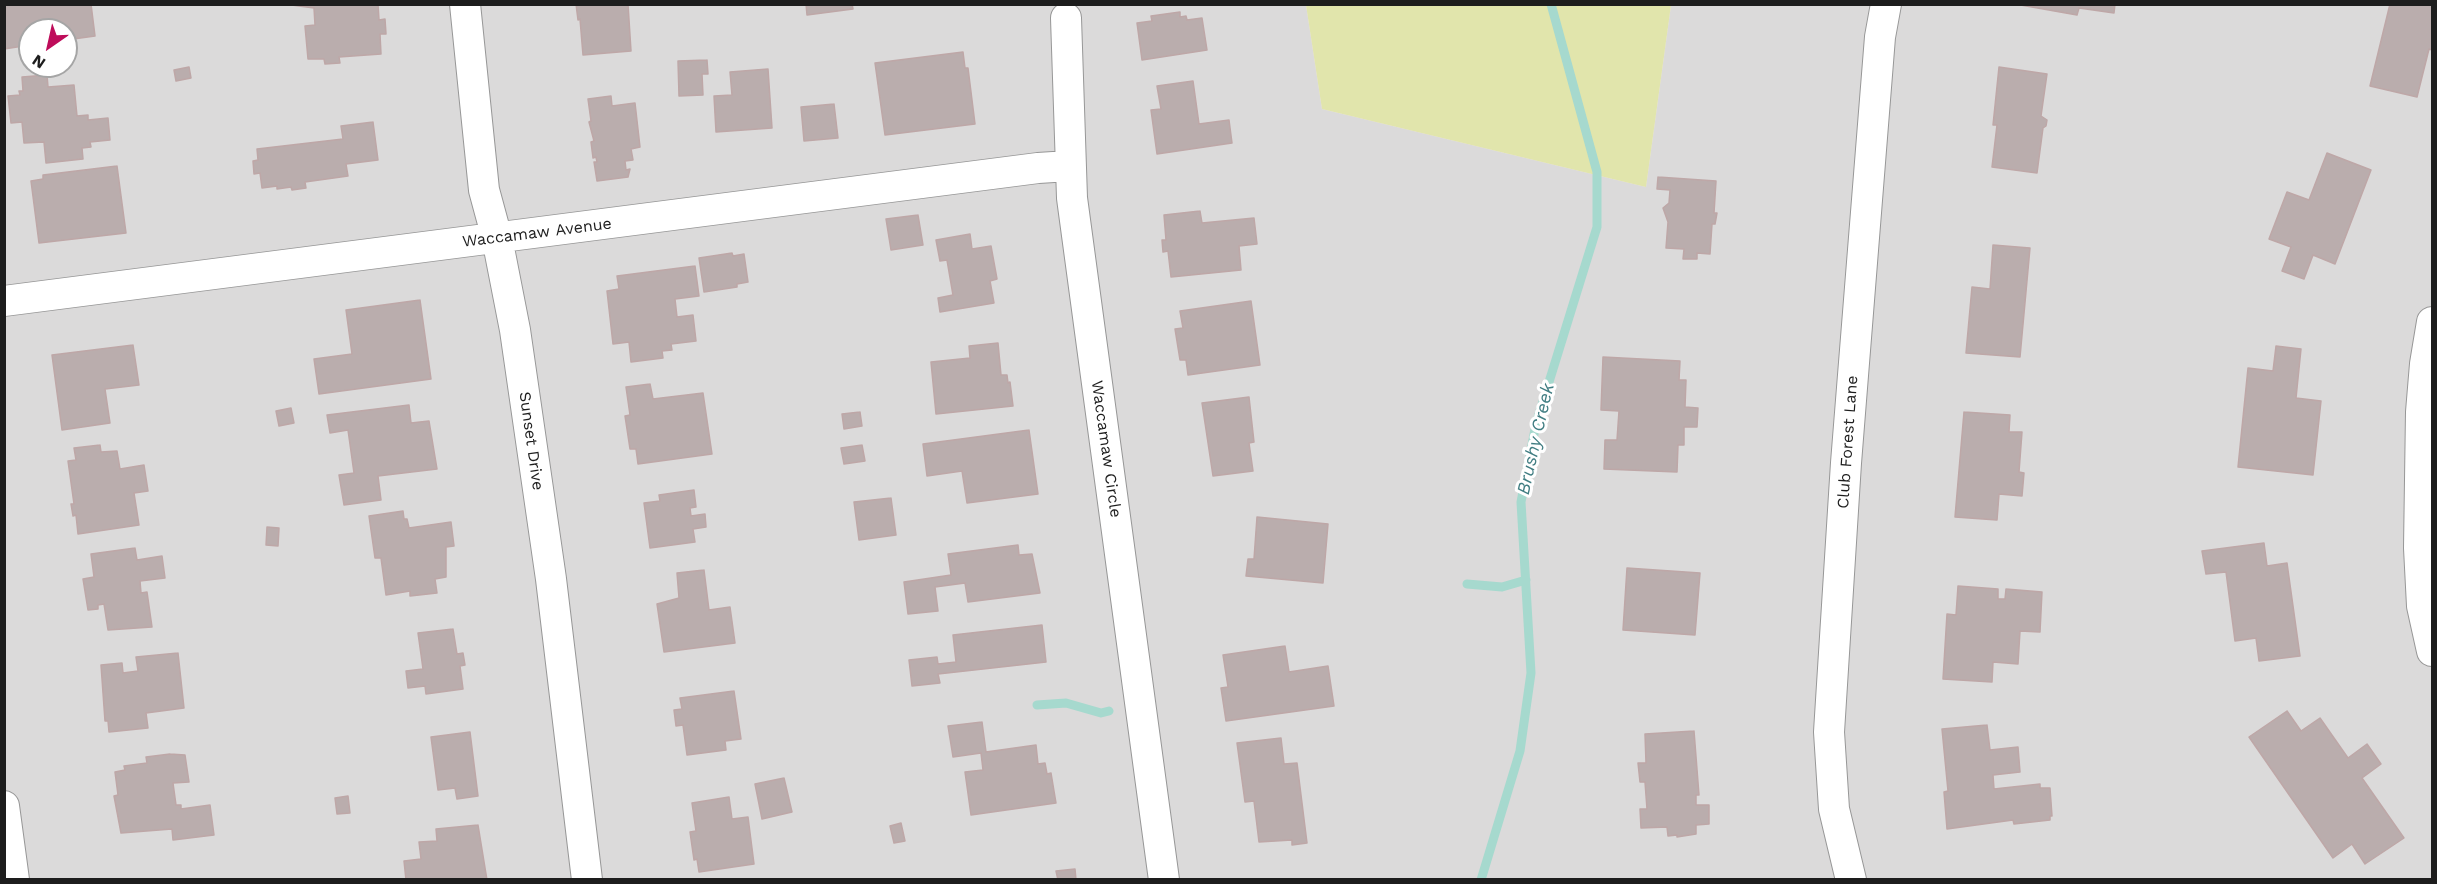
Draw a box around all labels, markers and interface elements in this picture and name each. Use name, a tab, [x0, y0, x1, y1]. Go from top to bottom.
north arrow	[18, 18, 78, 78]
text: N	[29, 50, 49, 73]
street label: Waccamaw Avenue	[461, 214, 613, 252]
street label: Club Forest Lane	[1834, 375, 1862, 509]
street label: Waccamaw Circle	[1087, 379, 1125, 519]
water label: Brushy Creek	[1513, 381, 1559, 497]
street label: Sunset Drive	[515, 390, 547, 492]

